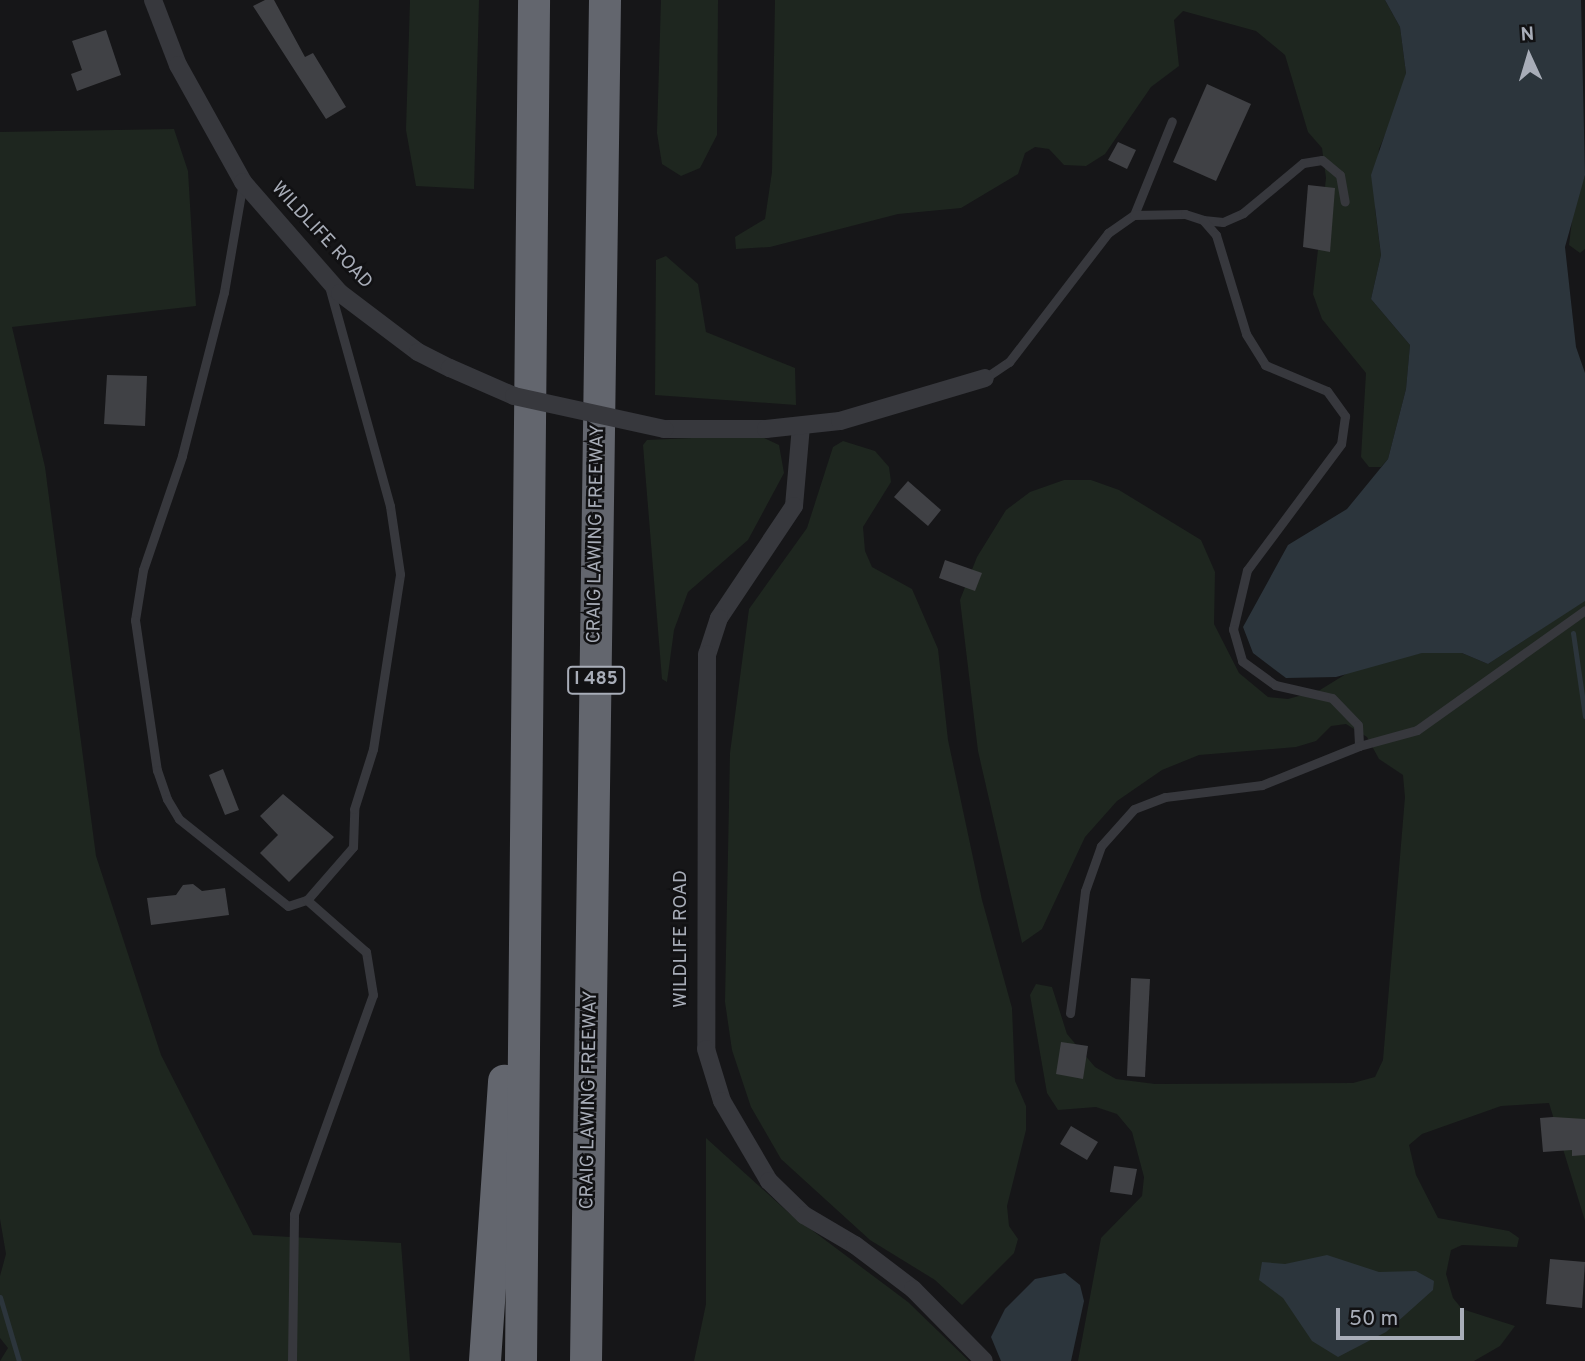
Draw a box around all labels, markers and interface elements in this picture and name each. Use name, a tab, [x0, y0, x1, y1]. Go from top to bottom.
north arrow	[1494, 21, 1564, 91]
text: N	[1520, 23, 1535, 47]
street label: WILDLIFE ROAD	[266, 178, 376, 294]
street label: CRAIG LAWING FREEWAY	[584, 424, 610, 644]
road number: I 485	[566, 666, 626, 694]
street label: WILDLIFE ROAD	[671, 870, 693, 1008]
street label: CRAIG LAWING FREEWAY	[577, 990, 603, 1210]
scale bar	[1340, 1294, 1468, 1338]
text: 50 m	[1349, 1306, 1398, 1333]

